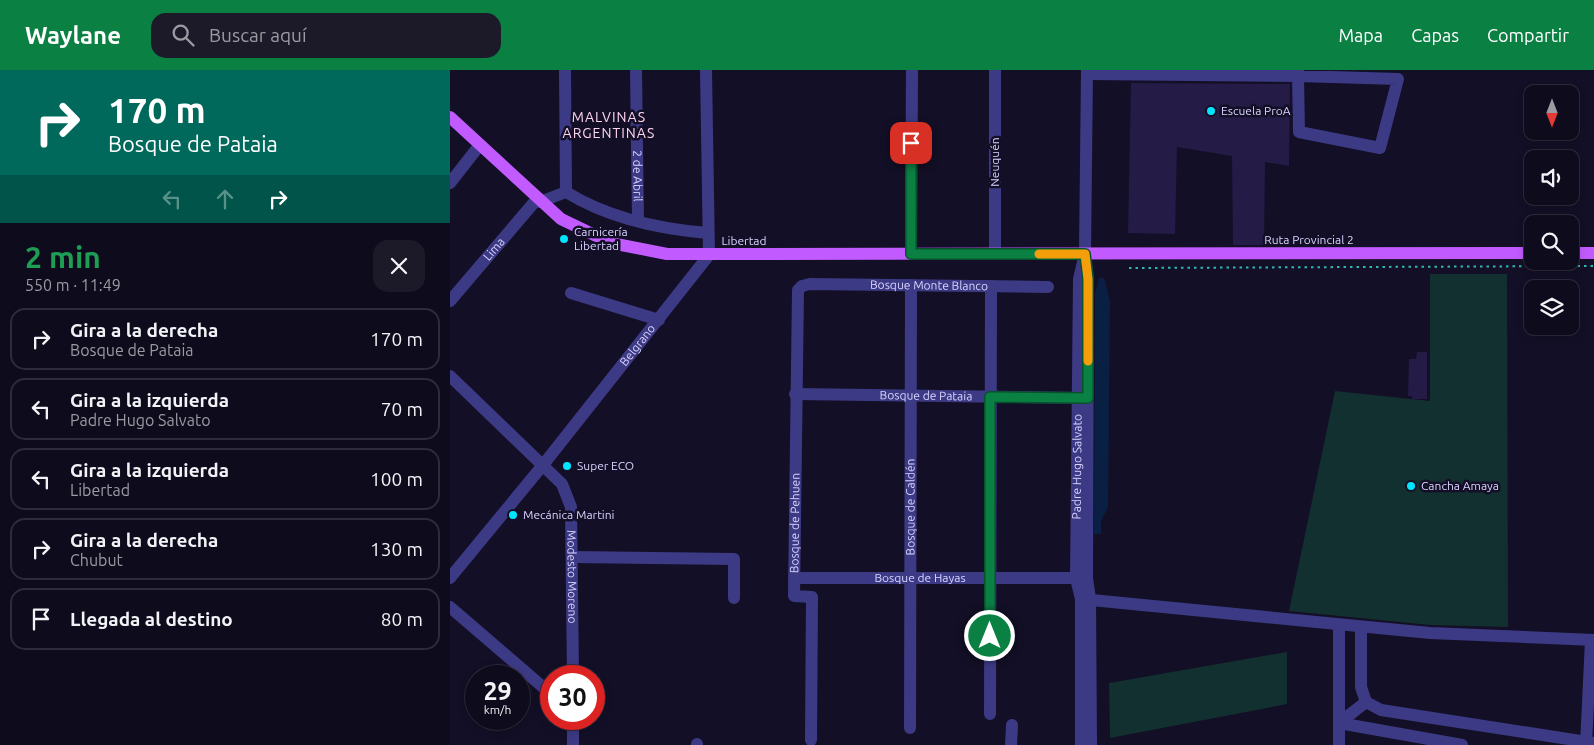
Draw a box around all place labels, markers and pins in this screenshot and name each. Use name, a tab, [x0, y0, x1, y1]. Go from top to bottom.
place label: Escuela ProA	[1221, 104, 1291, 117]
marker: Escuela ProA	[1205, 105, 1217, 117]
pin	[890, 122, 932, 164]
place label: Carnicería Libertad	[574, 225, 628, 252]
marker: Carnicería Libertad	[558, 233, 570, 245]
place label: Super ECO	[577, 459, 634, 472]
marker: Super ECO	[561, 460, 573, 472]
place label: Cancha Amaya	[1421, 479, 1499, 492]
marker: Cancha Amaya	[1405, 480, 1417, 492]
place label: Mecánica Martini	[523, 508, 615, 521]
marker: Mecánica Martini	[507, 509, 519, 521]

